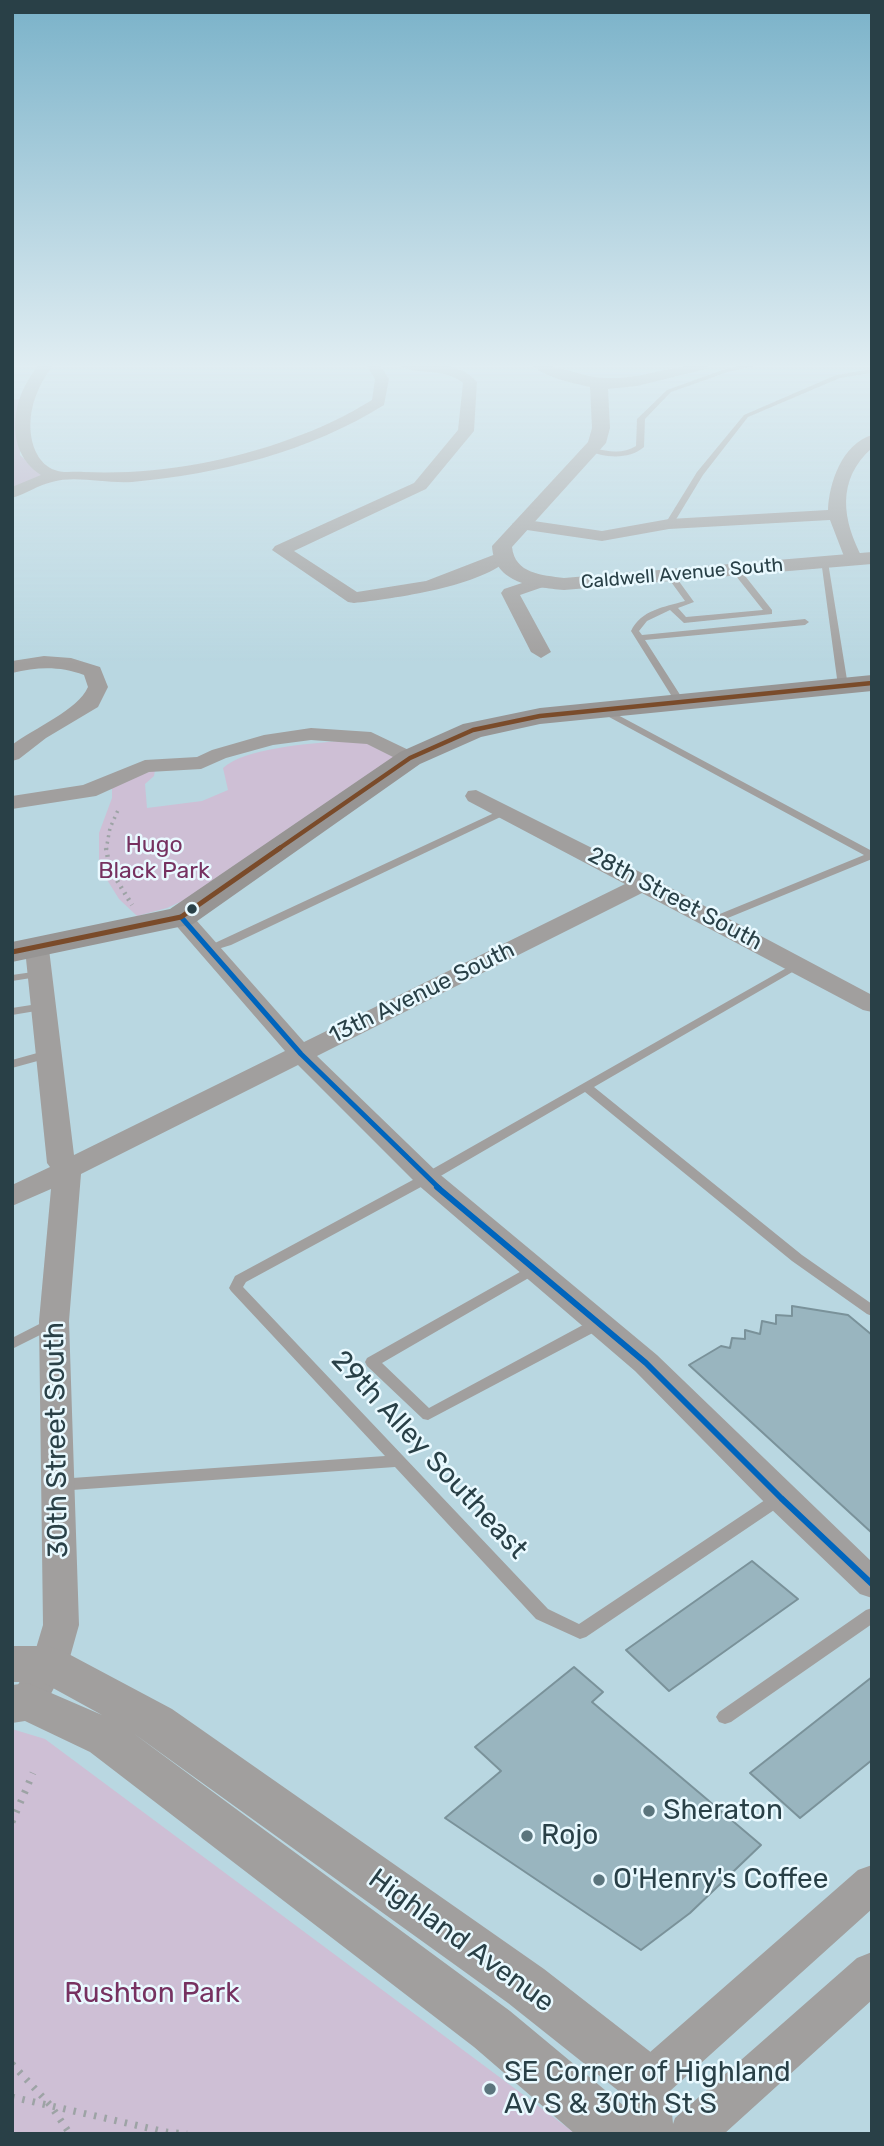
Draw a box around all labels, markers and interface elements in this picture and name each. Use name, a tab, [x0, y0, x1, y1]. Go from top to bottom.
street label: Caldwell Avenue South	[580, 554, 784, 594]
park label: Hugo Black Park	[98, 831, 210, 885]
street label: 28th Street South	[583, 841, 767, 957]
unlabelled marker	[185, 902, 199, 916]
street label: 13th Avenue South	[325, 936, 519, 1050]
street label: 30th Street South	[38, 1322, 76, 1558]
street label: 29th Alley Southeast	[324, 1344, 534, 1566]
place label: Sheraton	[663, 1794, 783, 1828]
marker: Sheraton	[641, 1803, 657, 1819]
place label: Rojo	[541, 1819, 598, 1853]
marker: Rojo	[519, 1828, 535, 1844]
street label: Highland Avenue	[362, 1862, 560, 2020]
place label: O'Henry's Coffee	[613, 1863, 828, 1897]
marker: O'Henry's Coffee	[591, 1872, 607, 1888]
park label: Rushton Park	[64, 1977, 240, 2011]
place label: SE Corner of Highland Av S & 30th St S	[504, 2056, 791, 2122]
marker: SE Corner of Highland Av S & 30th St S	[482, 2081, 498, 2097]

